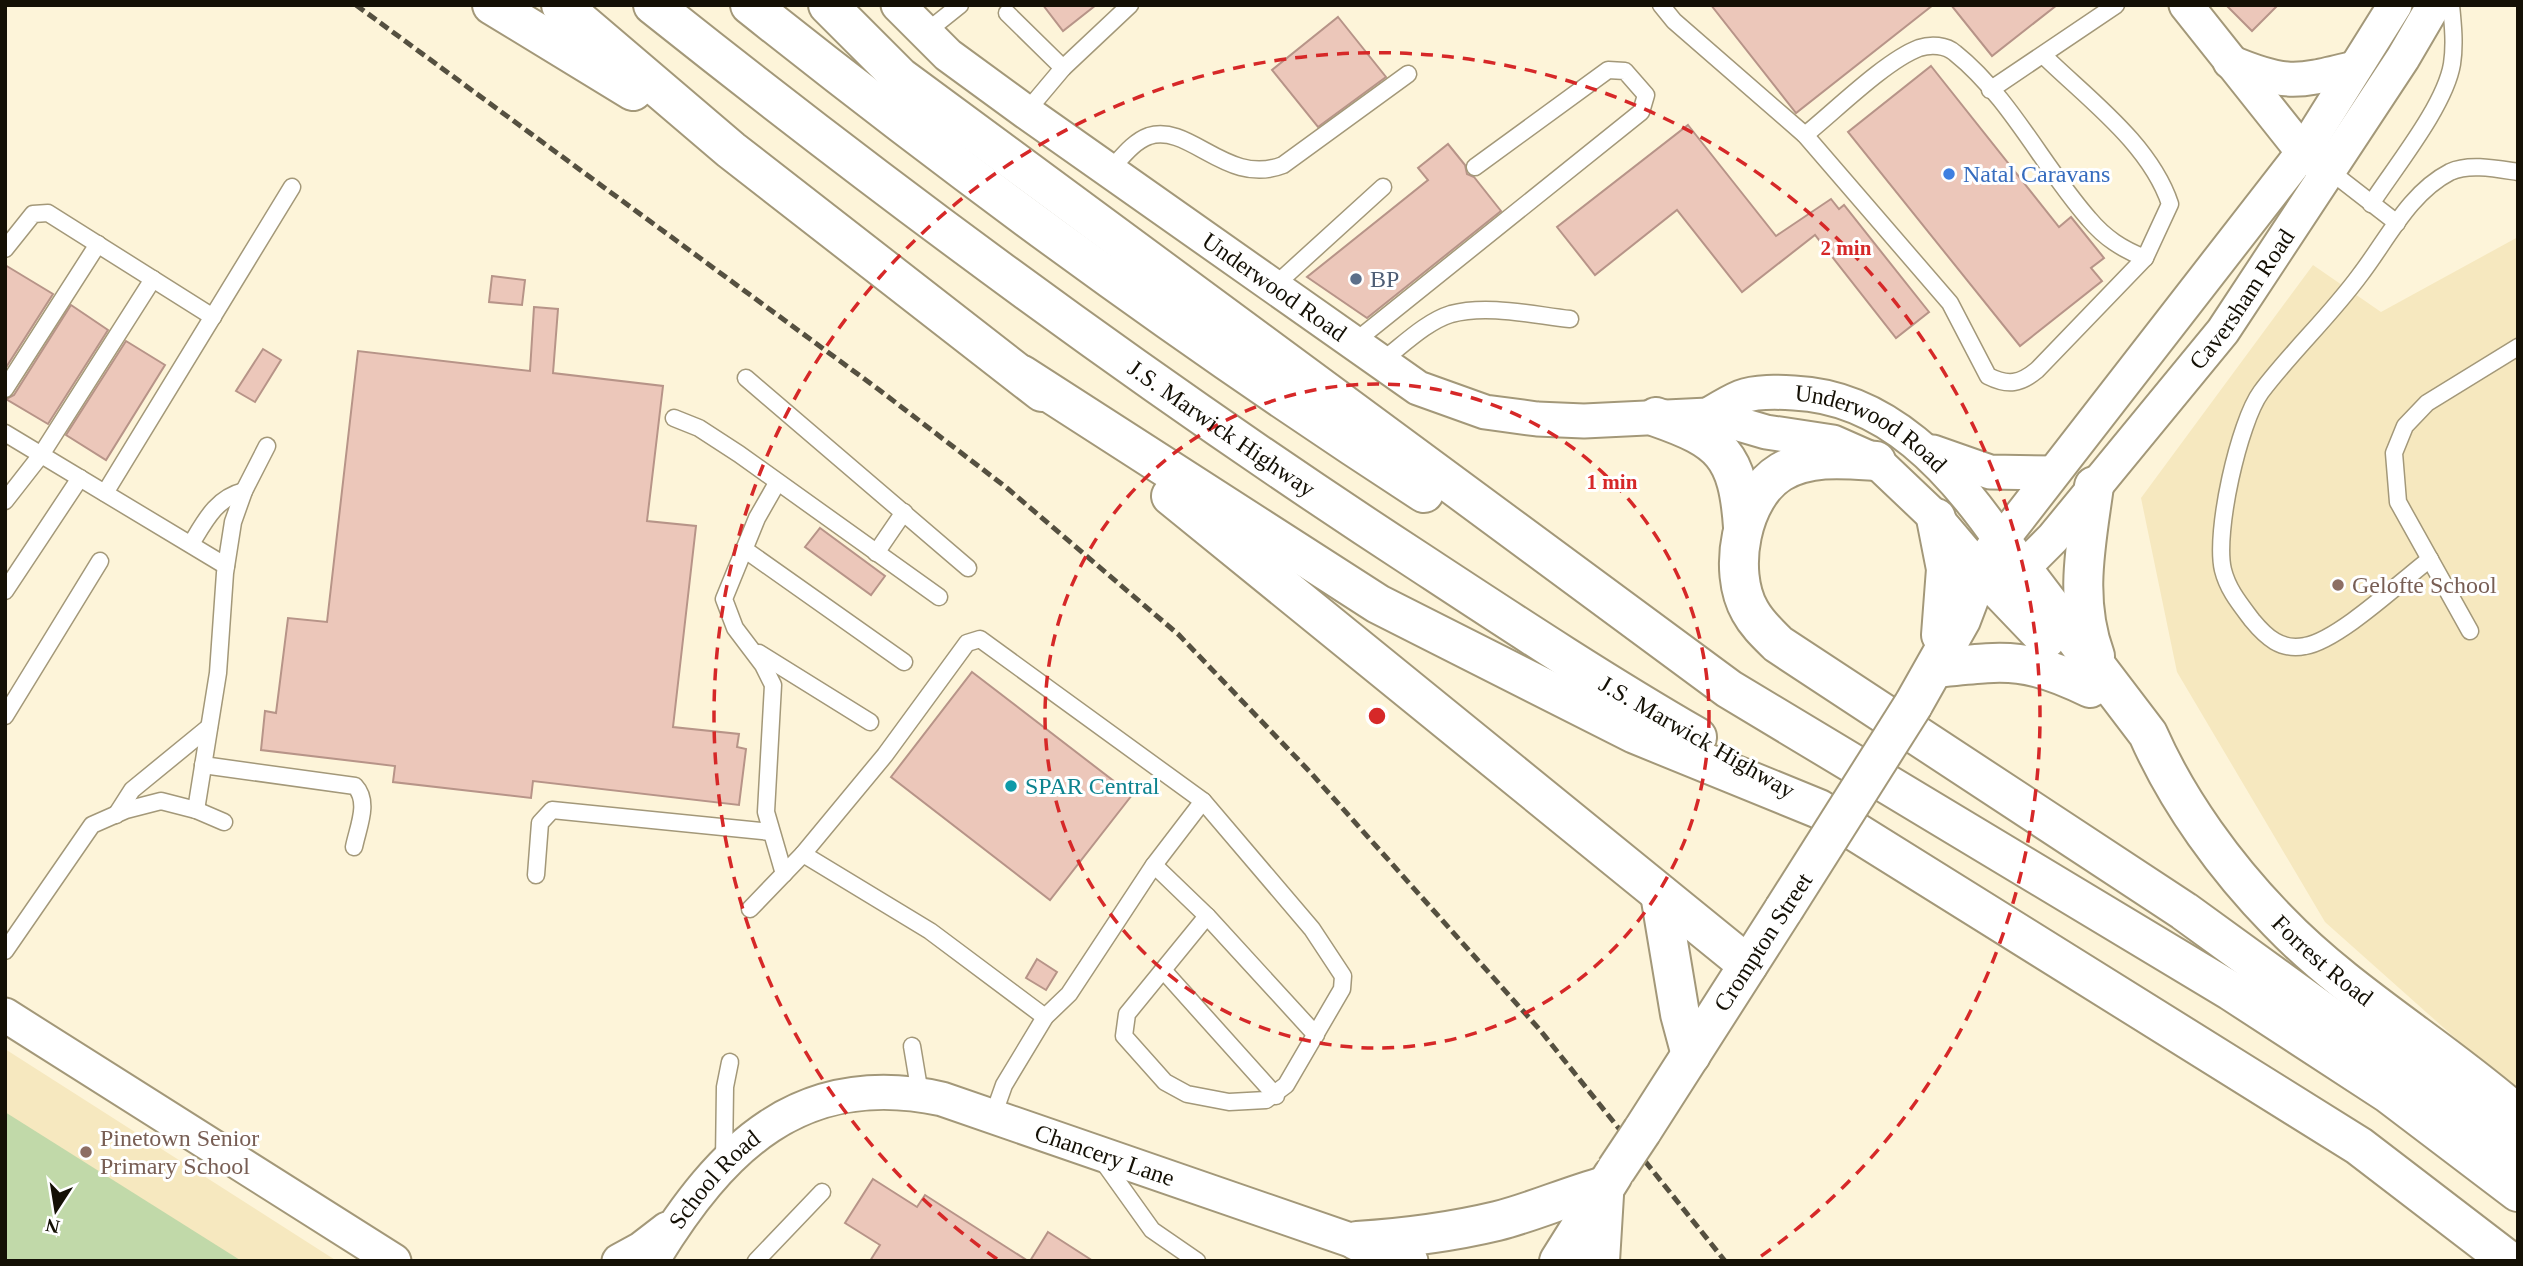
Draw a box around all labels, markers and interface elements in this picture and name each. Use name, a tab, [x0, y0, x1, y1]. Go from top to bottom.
place label: Natal Caravans	[1963, 161, 2110, 187]
marker: Natal Caravans	[1941, 166, 1957, 182]
street label: Caversham Road	[2184, 224, 2299, 374]
street label: Underwood Road	[1197, 227, 1351, 346]
text: 2 min	[1821, 236, 1872, 260]
place label: BP	[1370, 266, 1399, 292]
marker: BP	[1348, 271, 1364, 287]
street label: J.S. Marwick Highway	[1123, 355, 1320, 502]
street label: Underwood Road	[1794, 380, 1952, 477]
text: 1 min	[1587, 470, 1638, 494]
place label: Gelofte School	[2352, 572, 2497, 598]
marker: Gelofte School	[2330, 577, 2346, 593]
street label: J.S. Marwick Highway	[1595, 670, 1799, 804]
centre of rings	[1365, 704, 1389, 728]
place label: SPAR Central	[1025, 773, 1160, 799]
marker: SPAR Central	[1003, 778, 1019, 794]
street label: Crompton Street	[1709, 868, 1817, 1016]
street label: Forrest Road	[2267, 910, 2378, 1011]
street label: Chancery Lane	[1031, 1119, 1178, 1191]
place label: Pinetown Senior Primary School	[100, 1125, 259, 1179]
street label: School Road	[664, 1125, 765, 1234]
marker: Pinetown Senior Primary School	[78, 1144, 94, 1160]
north arrow	[21, 1175, 91, 1245]
text: N	[43, 1214, 61, 1238]

